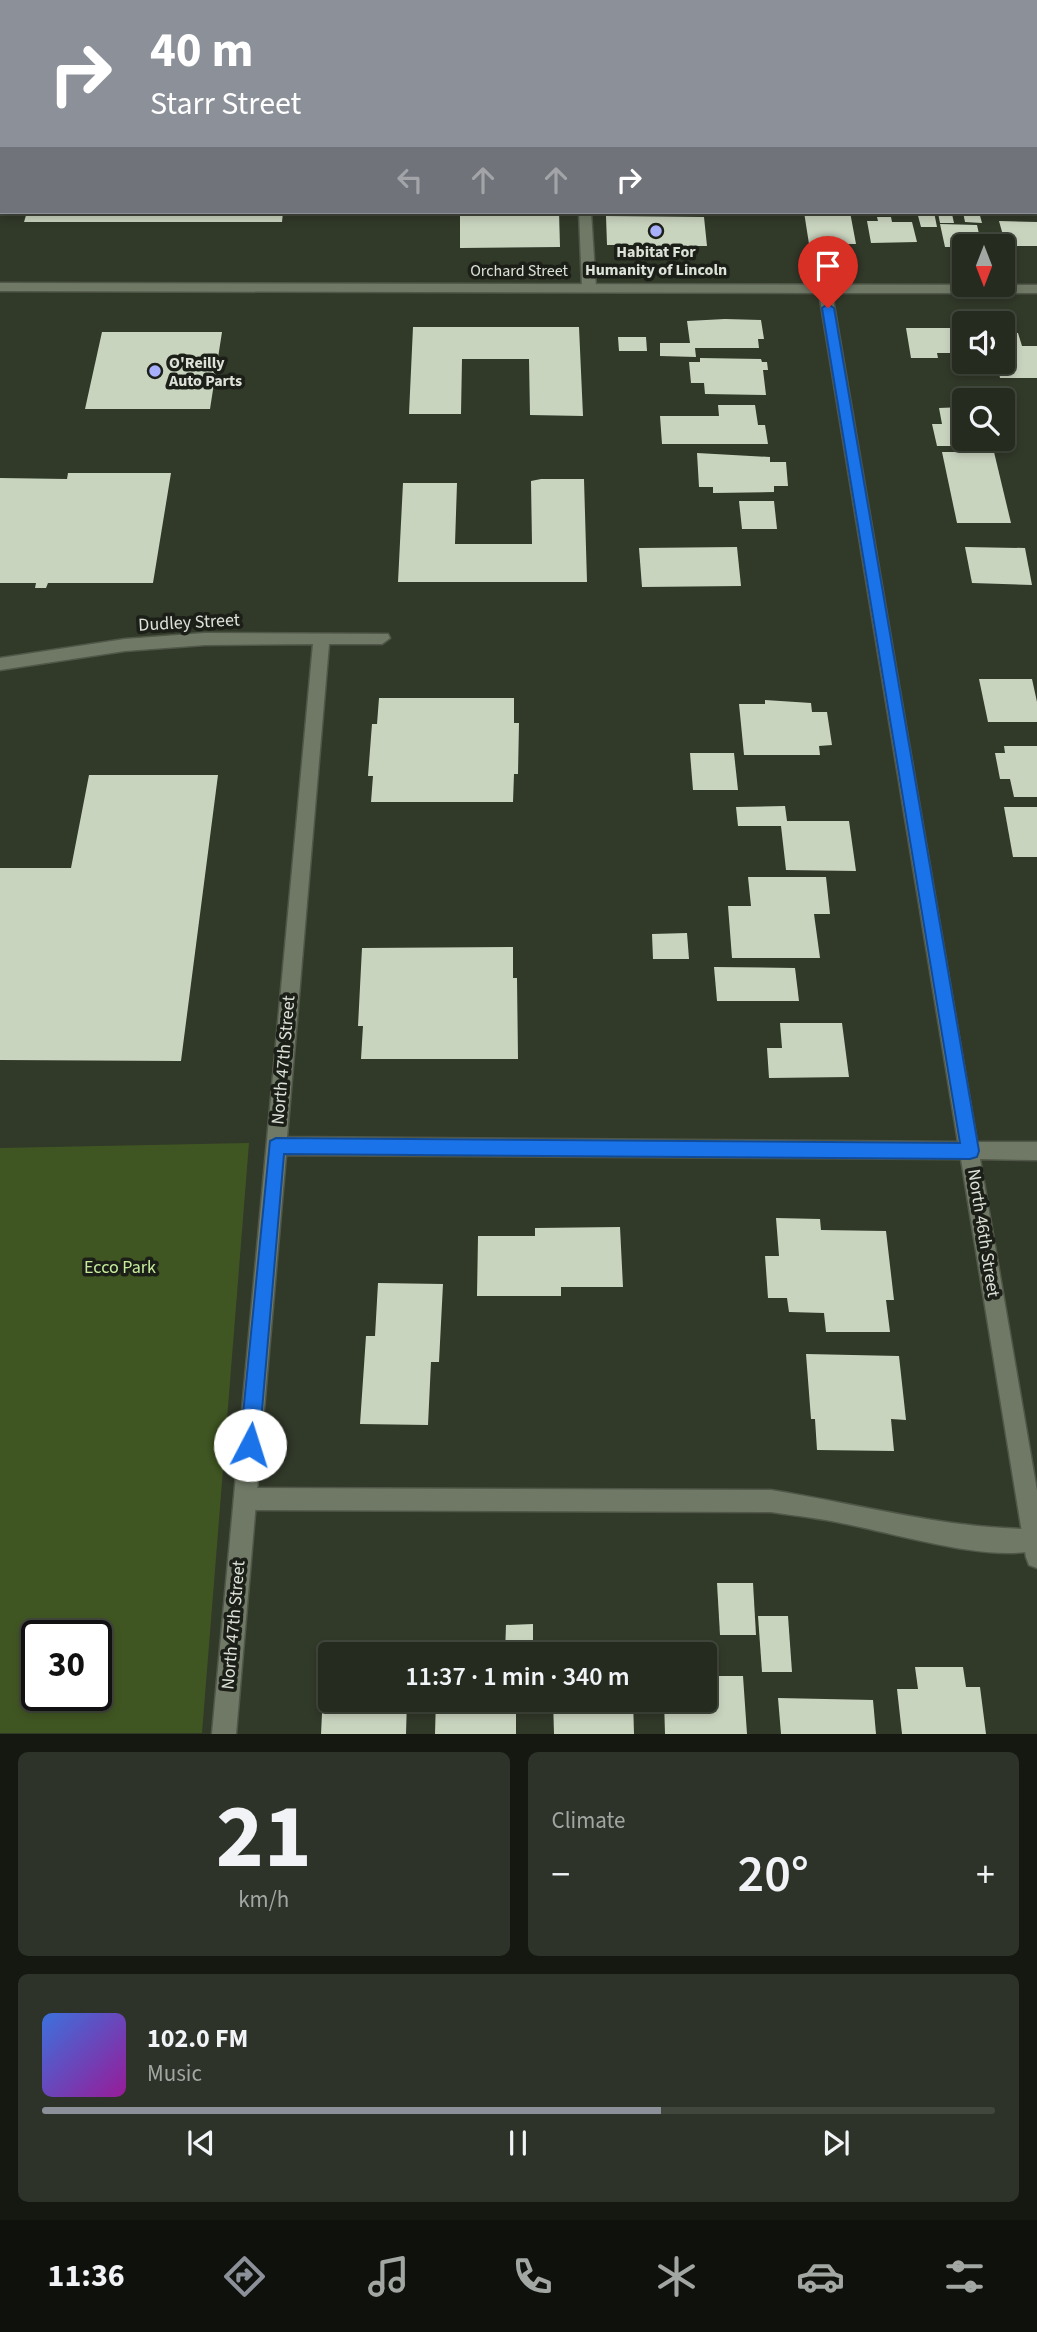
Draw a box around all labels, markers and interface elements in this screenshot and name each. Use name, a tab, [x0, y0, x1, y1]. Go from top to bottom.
text: 40 m	[150, 16, 254, 86]
icon: right	[35, 28, 126, 119]
text: Starr Street	[150, 81, 301, 127]
icon: left	[391, 161, 429, 199]
icon: ahead	[464, 161, 502, 199]
icon: ahead	[537, 161, 575, 199]
icon: right	[610, 161, 648, 199]
marker: Habitat For Humanity of Lincoln	[648, 223, 664, 239]
north arrow	[952, 234, 1015, 298]
map controls	[952, 234, 1015, 451]
pin	[798, 236, 858, 308]
place label: Habitat For Humanity of Lincoln	[585, 241, 727, 281]
icon: arrive	[809, 247, 847, 285]
street label: Orchard Street	[470, 260, 568, 282]
button: sound	[952, 311, 1015, 374]
place label: O'Reilly Auto Parts	[168, 352, 242, 392]
marker: O'Reilly Auto Parts	[147, 363, 163, 379]
button: search	[952, 388, 1015, 451]
street label: Dudley Street	[138, 607, 240, 638]
street label: North 47th Street	[265, 994, 302, 1126]
street label: North 46th Street	[961, 1167, 1006, 1299]
park label: Ecco Park	[84, 1255, 156, 1280]
position arrow	[213, 1408, 287, 1482]
street label: North 47th Street	[215, 1559, 252, 1691]
speed limit sign: 30	[21, 1620, 112, 1711]
text: 11:37 · 1 min · 340 m	[405, 1658, 630, 1695]
text: 21	[216, 1773, 312, 1902]
text: Climate	[552, 1804, 625, 1837]
text: 20°	[738, 1838, 809, 1912]
text: −	[552, 1848, 570, 1902]
text: +	[976, 1848, 995, 1902]
text: km/h	[238, 1883, 289, 1916]
text: 102.0 FM	[147, 2020, 248, 2057]
text: Music	[147, 2057, 202, 2090]
icon: previous	[182, 2124, 220, 2162]
icon: pause	[499, 2124, 537, 2162]
icon: next	[817, 2124, 855, 2162]
icon: directions	[220, 2252, 269, 2301]
icon: music	[364, 2252, 413, 2301]
icon: phone	[508, 2252, 557, 2301]
icon: climate	[652, 2252, 701, 2301]
icon: car	[796, 2252, 845, 2301]
icon: filters	[940, 2252, 989, 2301]
text: 11:36	[48, 2253, 125, 2299]

